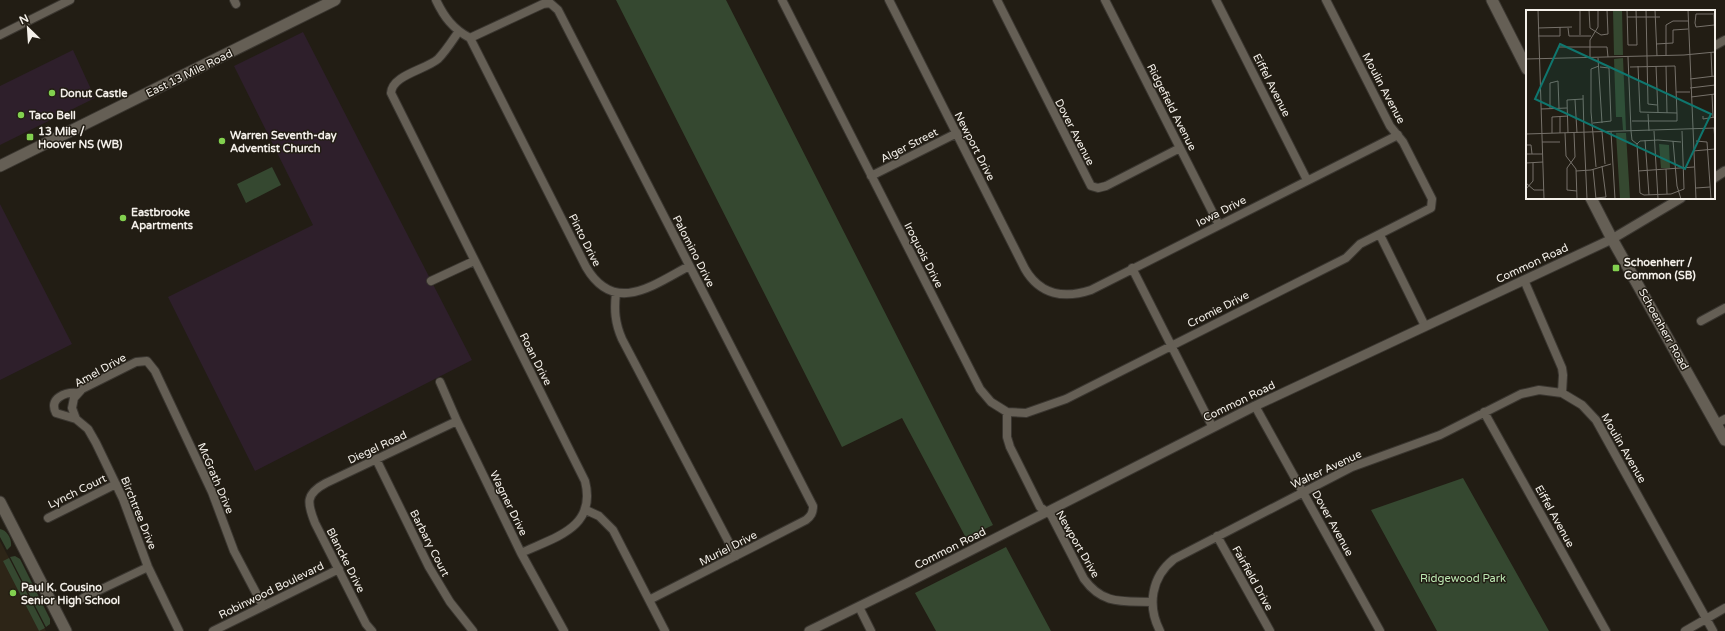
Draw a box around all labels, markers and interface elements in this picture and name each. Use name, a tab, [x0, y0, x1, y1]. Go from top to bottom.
north arrow	[8, 8, 48, 48]
inset map	[1526, 10, 1715, 199]
text: N	[17, 12, 31, 27]
street label: East 13 Mile Road	[144, 47, 235, 100]
street label: Eiffel Avenue	[1250, 51, 1293, 119]
street label: Moulin Avenue	[1359, 51, 1408, 126]
street label: Ridgefield Avenue	[1144, 62, 1199, 153]
place label: Donut Castle	[60, 87, 128, 100]
marker: Donut Castle	[47, 88, 57, 98]
street label: Dover Avenue	[1052, 97, 1097, 168]
place label: Taco Bell	[28, 109, 76, 122]
marker: Taco Bell	[16, 110, 26, 120]
street label: Newport Drive	[952, 110, 997, 183]
place label: 13 Mile / Hoover NS (WB)	[38, 125, 123, 151]
street label: Alger Street	[878, 125, 940, 165]
place label: Warren Seventh-day Adventist Church	[230, 129, 337, 155]
marker: 13 Mile / Hoover NS (WB)	[25, 132, 35, 142]
marker: Warren Seventh-day Adventist Church	[217, 136, 227, 146]
street label: Iowa Drive	[1194, 193, 1248, 230]
place label: Eastbrooke Apartments	[131, 206, 194, 233]
street label: Pinto Drive	[566, 212, 603, 269]
marker: Eastbrooke Apartments	[118, 213, 128, 223]
street label: Palomino Drive	[670, 213, 717, 289]
street label: Iroquois Drive	[901, 220, 946, 290]
street label: Common Road	[1494, 241, 1570, 286]
place label: Schoenherr / Common (SB)	[1624, 256, 1696, 282]
marker: Schoenherr / Common (SB)	[1611, 263, 1621, 273]
street label: Schoenherr Road	[1636, 286, 1691, 372]
street label: Cromie Drive	[1185, 288, 1251, 331]
street label: Roan Drive	[517, 331, 554, 388]
street label: Amel Drive	[72, 351, 128, 390]
street label: Common Road	[1201, 378, 1277, 424]
street label: Moulin Avenue	[1598, 411, 1649, 485]
street label: Diegel Road	[346, 428, 409, 467]
street label: McGrath Drive	[195, 441, 236, 516]
street label: Walter Avenue	[1289, 447, 1364, 491]
street label: Wagner Drive	[487, 469, 530, 538]
street label: Lynch Court	[46, 472, 109, 511]
street label: Birchtree Drive	[118, 475, 159, 552]
street label: Eiffel Avenue	[1532, 483, 1577, 550]
street label: Dover Avenue	[1309, 488, 1356, 558]
street label: Barbary Court	[407, 508, 452, 579]
street label: Newport Drive	[1053, 508, 1102, 580]
street label: Common Road	[912, 525, 988, 572]
street label: Blancke Drive	[324, 526, 367, 595]
street label: Muriel Drive	[697, 528, 759, 569]
street label: Fairfield Drive	[1229, 544, 1276, 613]
street label: Robinwood Boulevard	[216, 559, 326, 622]
park label: Ridgewood Park	[1420, 572, 1506, 585]
place label: Paul K. Cousino Senior High School	[21, 581, 120, 608]
marker: Paul K. Cousino Senior High School	[8, 588, 18, 598]

